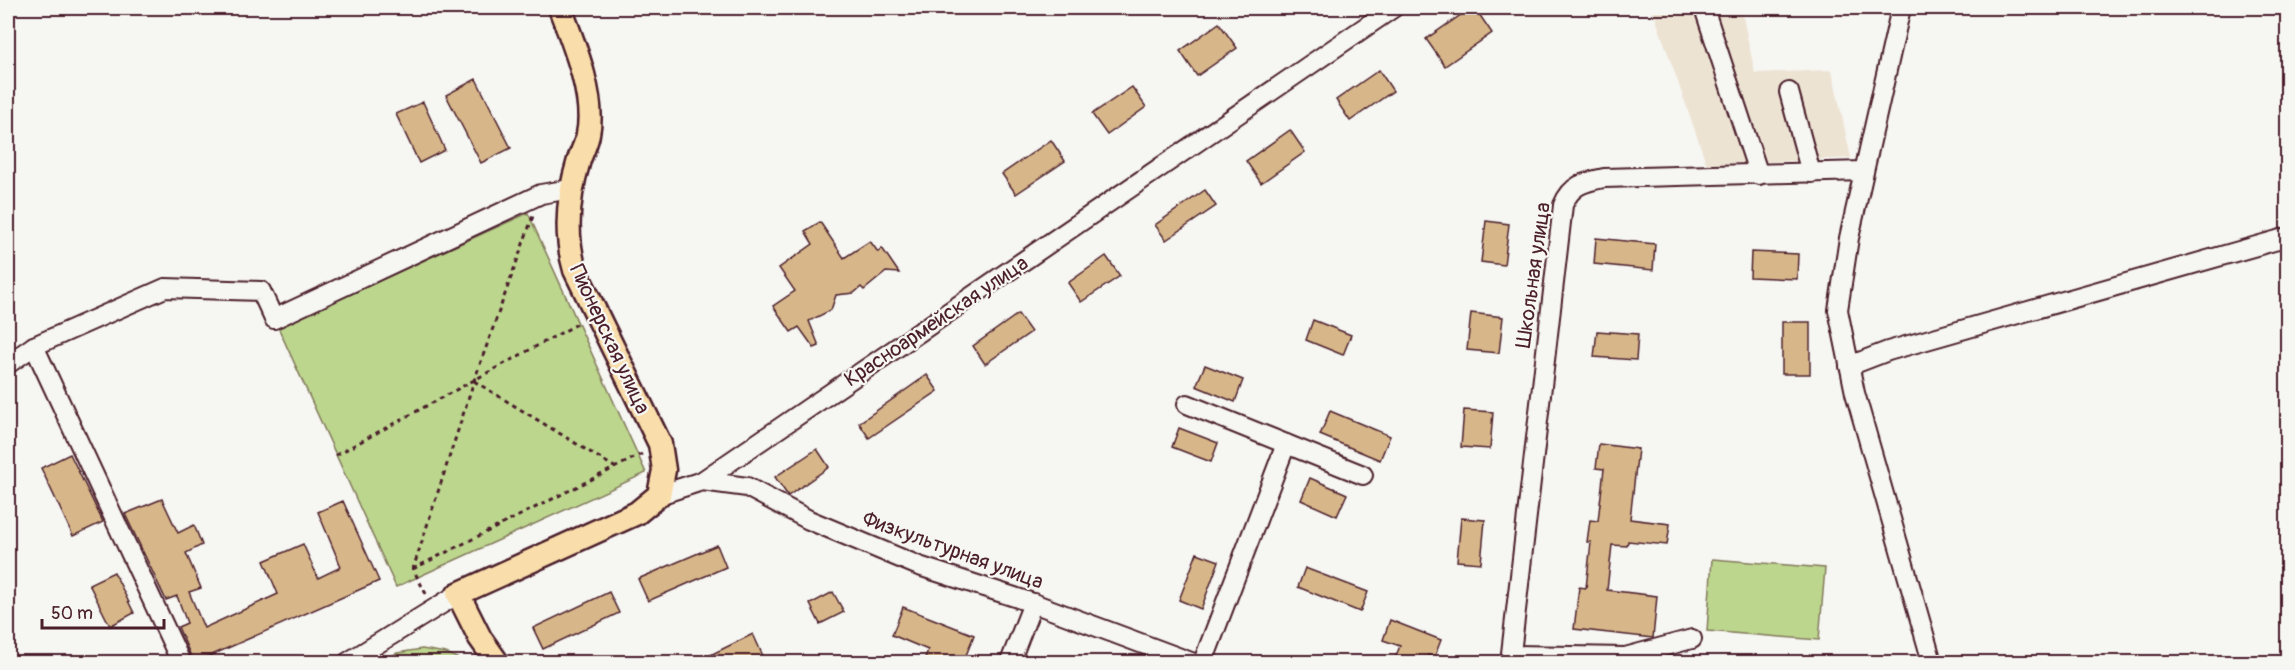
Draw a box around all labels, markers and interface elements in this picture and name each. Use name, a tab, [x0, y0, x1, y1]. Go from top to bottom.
street label: Школьная улица	[1510, 200, 1557, 350]
street label: Красноармейская улица	[839, 250, 1033, 393]
street label: Пионерская улица	[563, 260, 656, 418]
street label: Физкультурная улица	[859, 505, 1047, 596]
scale bar	[42, 592, 164, 630]
text: 50 m	[51, 602, 93, 625]

